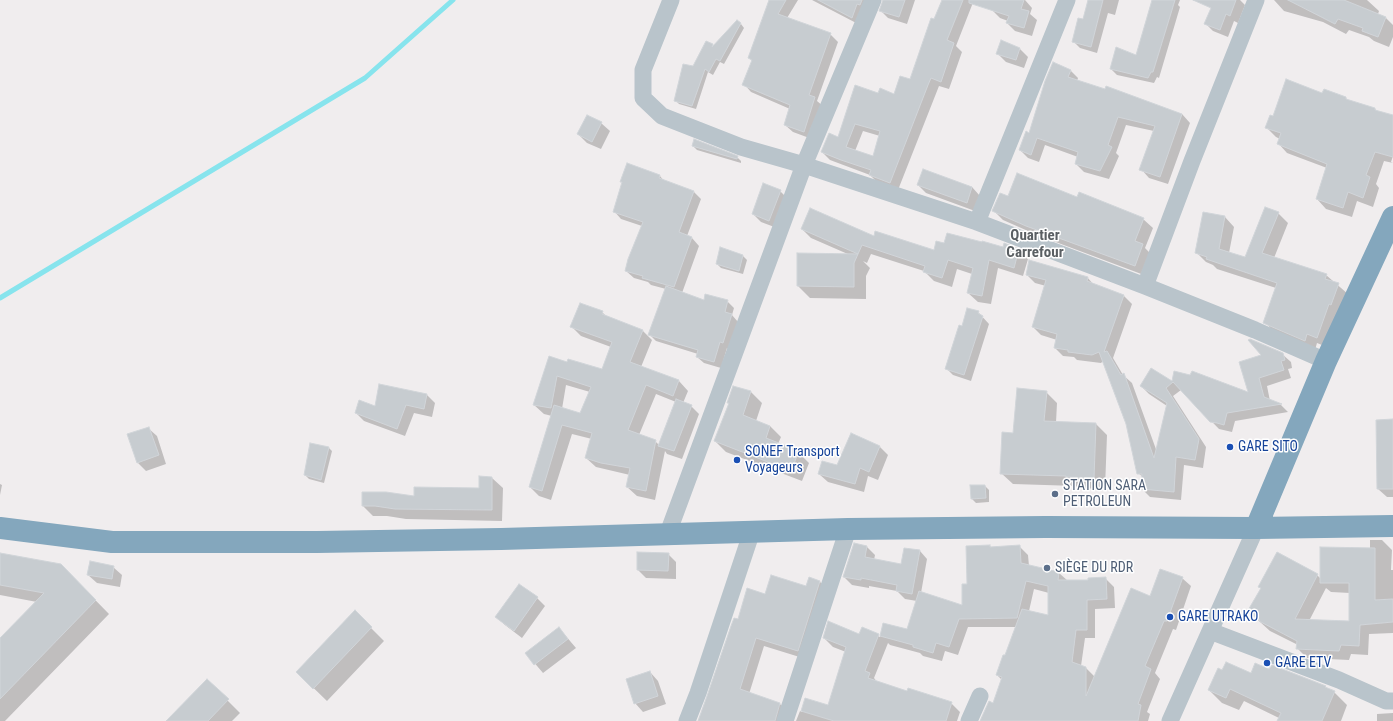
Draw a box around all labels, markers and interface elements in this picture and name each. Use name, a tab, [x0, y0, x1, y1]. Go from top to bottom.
district label: Quartier Carrefour	[1006, 227, 1064, 262]
place label: GARE SITO	[1238, 439, 1298, 455]
marker: GARE SITO	[1225, 442, 1235, 452]
place label: SONEF Transport Voyageurs	[745, 444, 840, 476]
marker: SONEF Transport Voyageurs	[732, 455, 742, 465]
place label: STATION SARA PETROLEUN	[1063, 478, 1146, 510]
marker: STATION SARA PETROLEUN	[1050, 489, 1060, 499]
place label: SIÈGE DU RDR	[1055, 560, 1133, 576]
marker: SIÈGE DU RDR	[1042, 563, 1052, 573]
place label: GARE UTRAKO	[1178, 609, 1258, 625]
marker: GARE UTRAKO	[1165, 612, 1175, 622]
place label: GARE ETV	[1275, 655, 1331, 671]
marker: GARE ETV	[1262, 658, 1272, 668]

